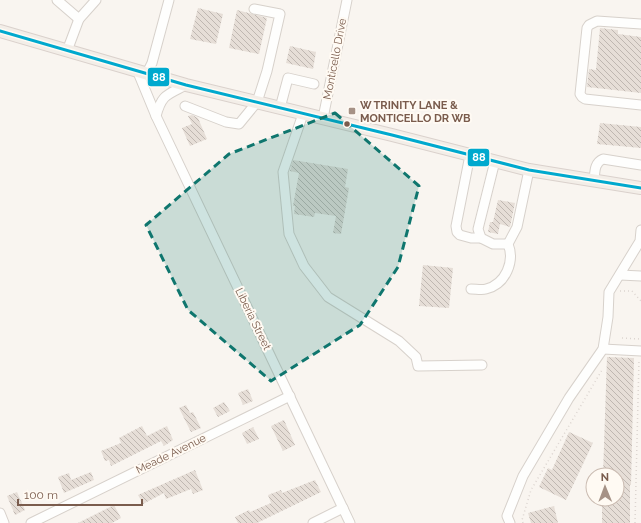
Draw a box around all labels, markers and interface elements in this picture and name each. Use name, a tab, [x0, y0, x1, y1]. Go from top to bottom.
street label: Monticello Drive	[321, 17, 349, 101]
line badge: 88	[147, 67, 170, 87]
text: 88	[152, 71, 166, 84]
place label: W TRINITY LANE & MONTICELLO DR WB	[360, 99, 471, 125]
marker: W TRINITY LANE & MONTICELLO DR WB	[347, 106, 357, 116]
unlabelled marker	[342, 119, 352, 129]
line badge: 88	[467, 148, 490, 167]
text: 88	[472, 151, 486, 164]
street label: Liberia Street	[232, 286, 274, 353]
street label: Meade Avenue	[134, 431, 209, 477]
north arrow	[585, 467, 625, 507]
text: N	[601, 471, 609, 484]
scale bar	[18, 481, 142, 507]
text: 100 m	[24, 488, 58, 502]

